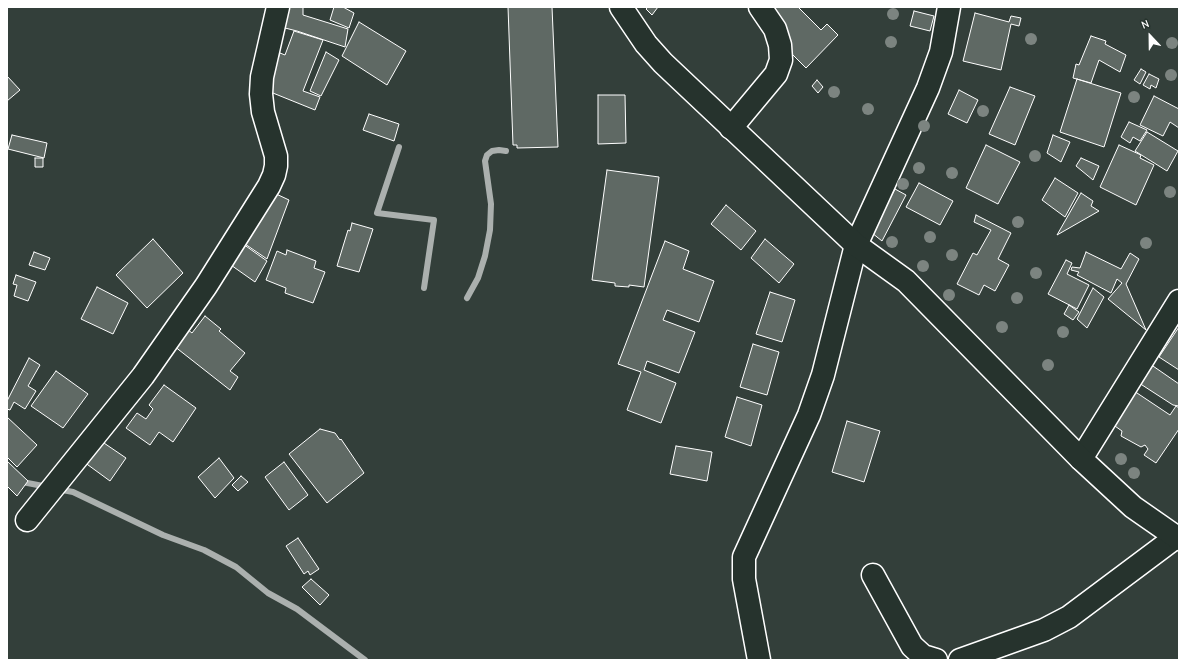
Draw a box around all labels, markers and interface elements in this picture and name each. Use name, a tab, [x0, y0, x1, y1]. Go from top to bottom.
north arrow	[1130, 16, 1170, 56]
text: N	[1140, 17, 1151, 32]

